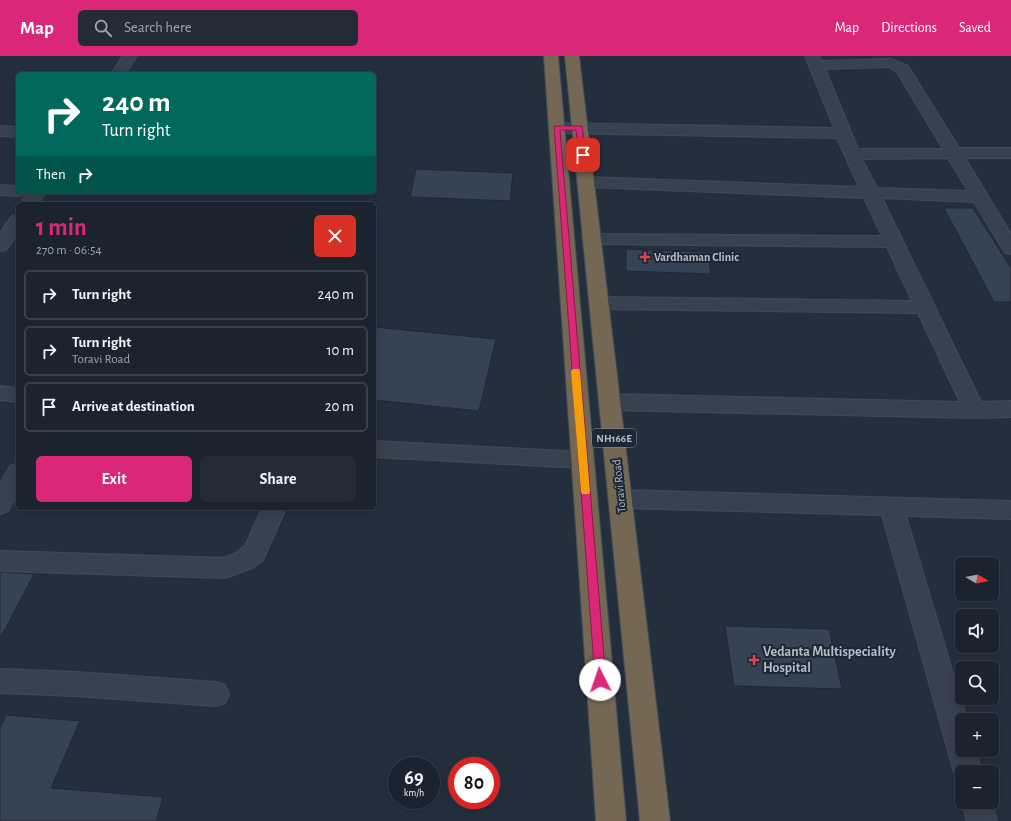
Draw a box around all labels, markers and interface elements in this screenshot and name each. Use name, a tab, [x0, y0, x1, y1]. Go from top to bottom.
search box	[78, 10, 358, 46]
icon: search	[92, 17, 114, 39]
text: Map	[20, 19, 54, 38]
text: Search here	[124, 20, 192, 35]
text: Map	[835, 21, 859, 35]
text: Directions	[881, 21, 937, 35]
text: Saved	[959, 21, 991, 35]
icon: right	[36, 88, 88, 140]
text: 240 m	[102, 89, 171, 117]
text: Turn right	[102, 122, 171, 140]
pin	[566, 138, 600, 172]
icon: arrive	[572, 144, 594, 166]
icon: right	[74, 164, 96, 186]
text: Then	[36, 167, 66, 182]
button: close	[314, 215, 356, 257]
text: 1 min	[36, 216, 87, 240]
text: 270 m · 06:54	[36, 244, 102, 257]
marker: Vardhaman Clinic	[639, 251, 651, 263]
place label: Vardhaman Clinic	[654, 251, 739, 263]
icon: right	[38, 284, 60, 306]
text: Turn right	[72, 287, 131, 302]
text: 240 m	[318, 287, 354, 302]
text: Turn right	[72, 335, 131, 350]
icon: right	[38, 340, 60, 362]
text: 10 m	[326, 343, 354, 358]
text: Toravi Road	[72, 353, 130, 366]
icon: arrive	[38, 396, 60, 418]
text: Arrive at destination	[72, 399, 195, 414]
text: 20 m	[325, 399, 354, 414]
road number: NH166E	[592, 429, 636, 447]
button: Exit	[36, 456, 192, 502]
button: Share	[200, 456, 356, 502]
street label: Toravi Road	[610, 459, 628, 513]
north arrow	[955, 557, 999, 601]
map controls	[955, 557, 999, 809]
button: sound	[955, 609, 999, 653]
place label: Vedanta Multispeciality Hospital	[763, 645, 897, 675]
marker: Vedanta Multispeciality Hospital	[748, 654, 760, 666]
position arrow	[579, 659, 621, 701]
button: search	[955, 661, 999, 705]
button: +	[955, 713, 999, 757]
speed limit sign: 80	[448, 757, 500, 809]
button: −	[955, 765, 999, 809]
text: 69	[404, 768, 424, 788]
text: km/h	[404, 788, 424, 798]

